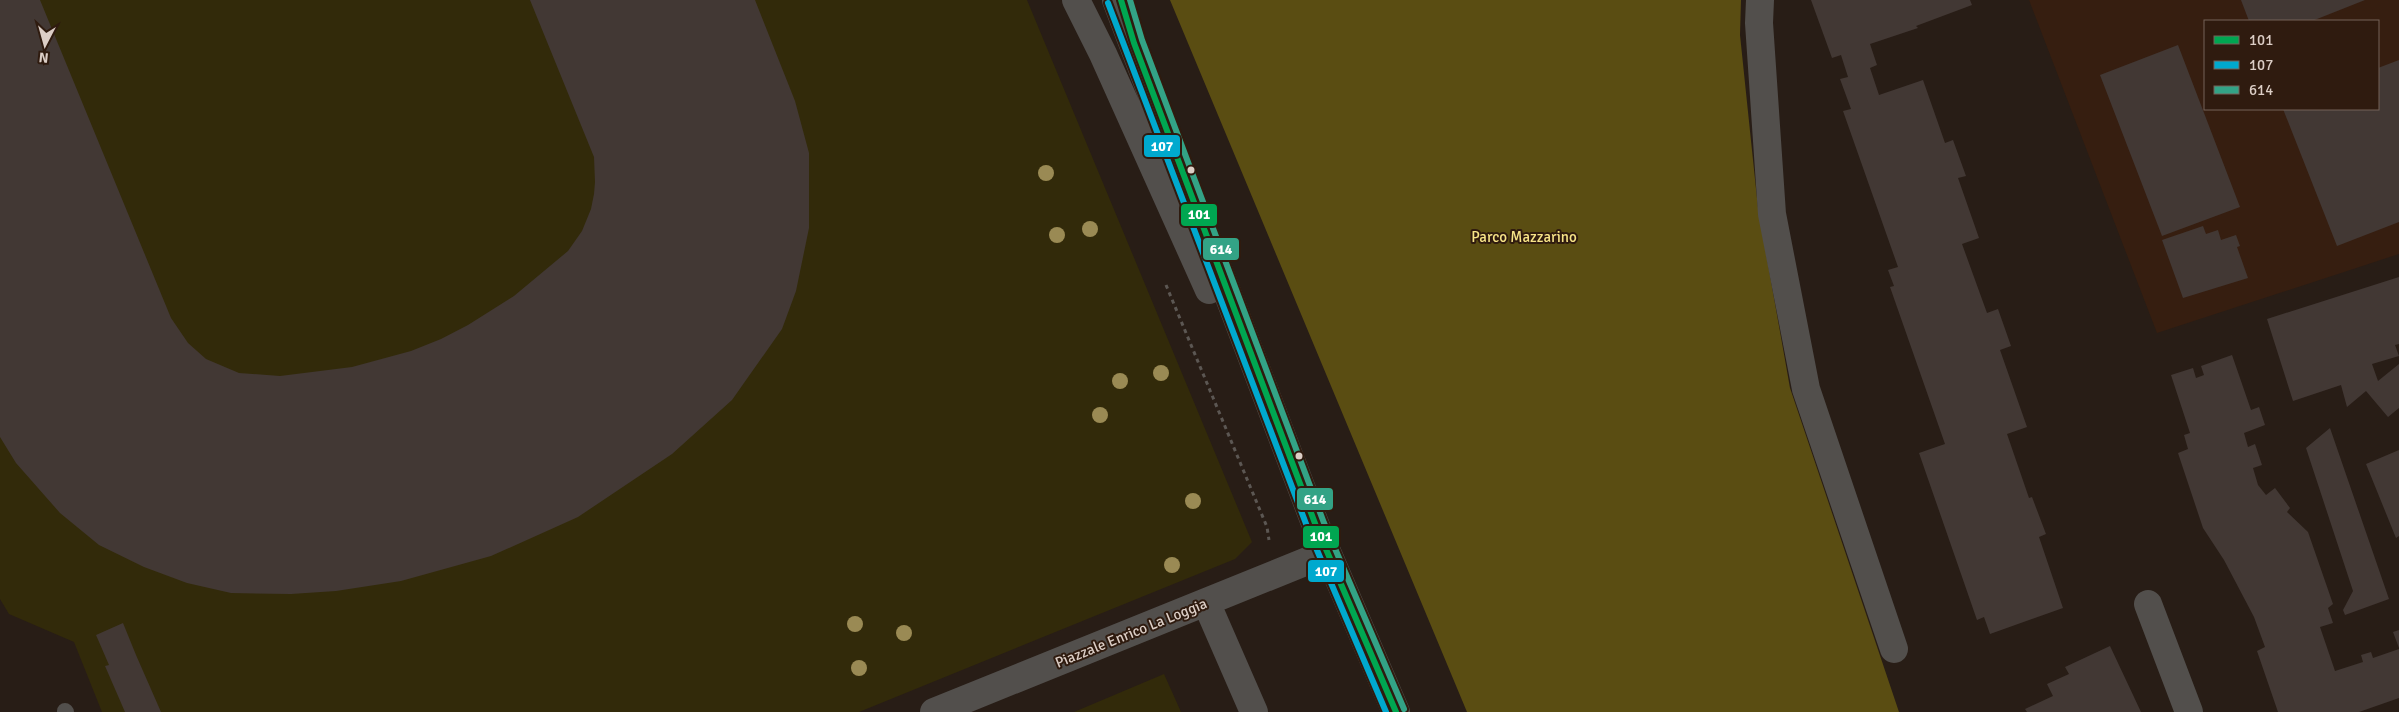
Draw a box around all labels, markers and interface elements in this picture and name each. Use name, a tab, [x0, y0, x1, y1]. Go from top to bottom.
north arrow	[20, 20, 70, 70]
legend	[2204, 20, 2379, 110]
text: 101	[2249, 31, 2273, 49]
text: N	[38, 48, 49, 66]
text: 107	[2249, 56, 2273, 74]
text: 614	[2249, 81, 2273, 99]
line badge: 107	[1143, 134, 1181, 158]
text: 107	[1151, 138, 1174, 155]
unlabelled marker	[1186, 165, 1196, 175]
line badge: 101	[1180, 203, 1218, 227]
text: 101	[1188, 206, 1211, 223]
park label: Parco Mazzarino	[1471, 228, 1577, 246]
line badge: 614	[1202, 237, 1240, 261]
text: 614	[1210, 241, 1233, 258]
unlabelled marker	[1294, 451, 1304, 461]
line badge: 614	[1296, 487, 1334, 511]
text: 614	[1304, 491, 1327, 508]
line badge: 101	[1302, 525, 1340, 549]
text: 101	[1310, 528, 1333, 545]
line badge: 107	[1307, 559, 1345, 583]
text: 107	[1315, 563, 1338, 580]
street label: Piazzale Enrico La Loggia	[1052, 594, 1210, 672]

